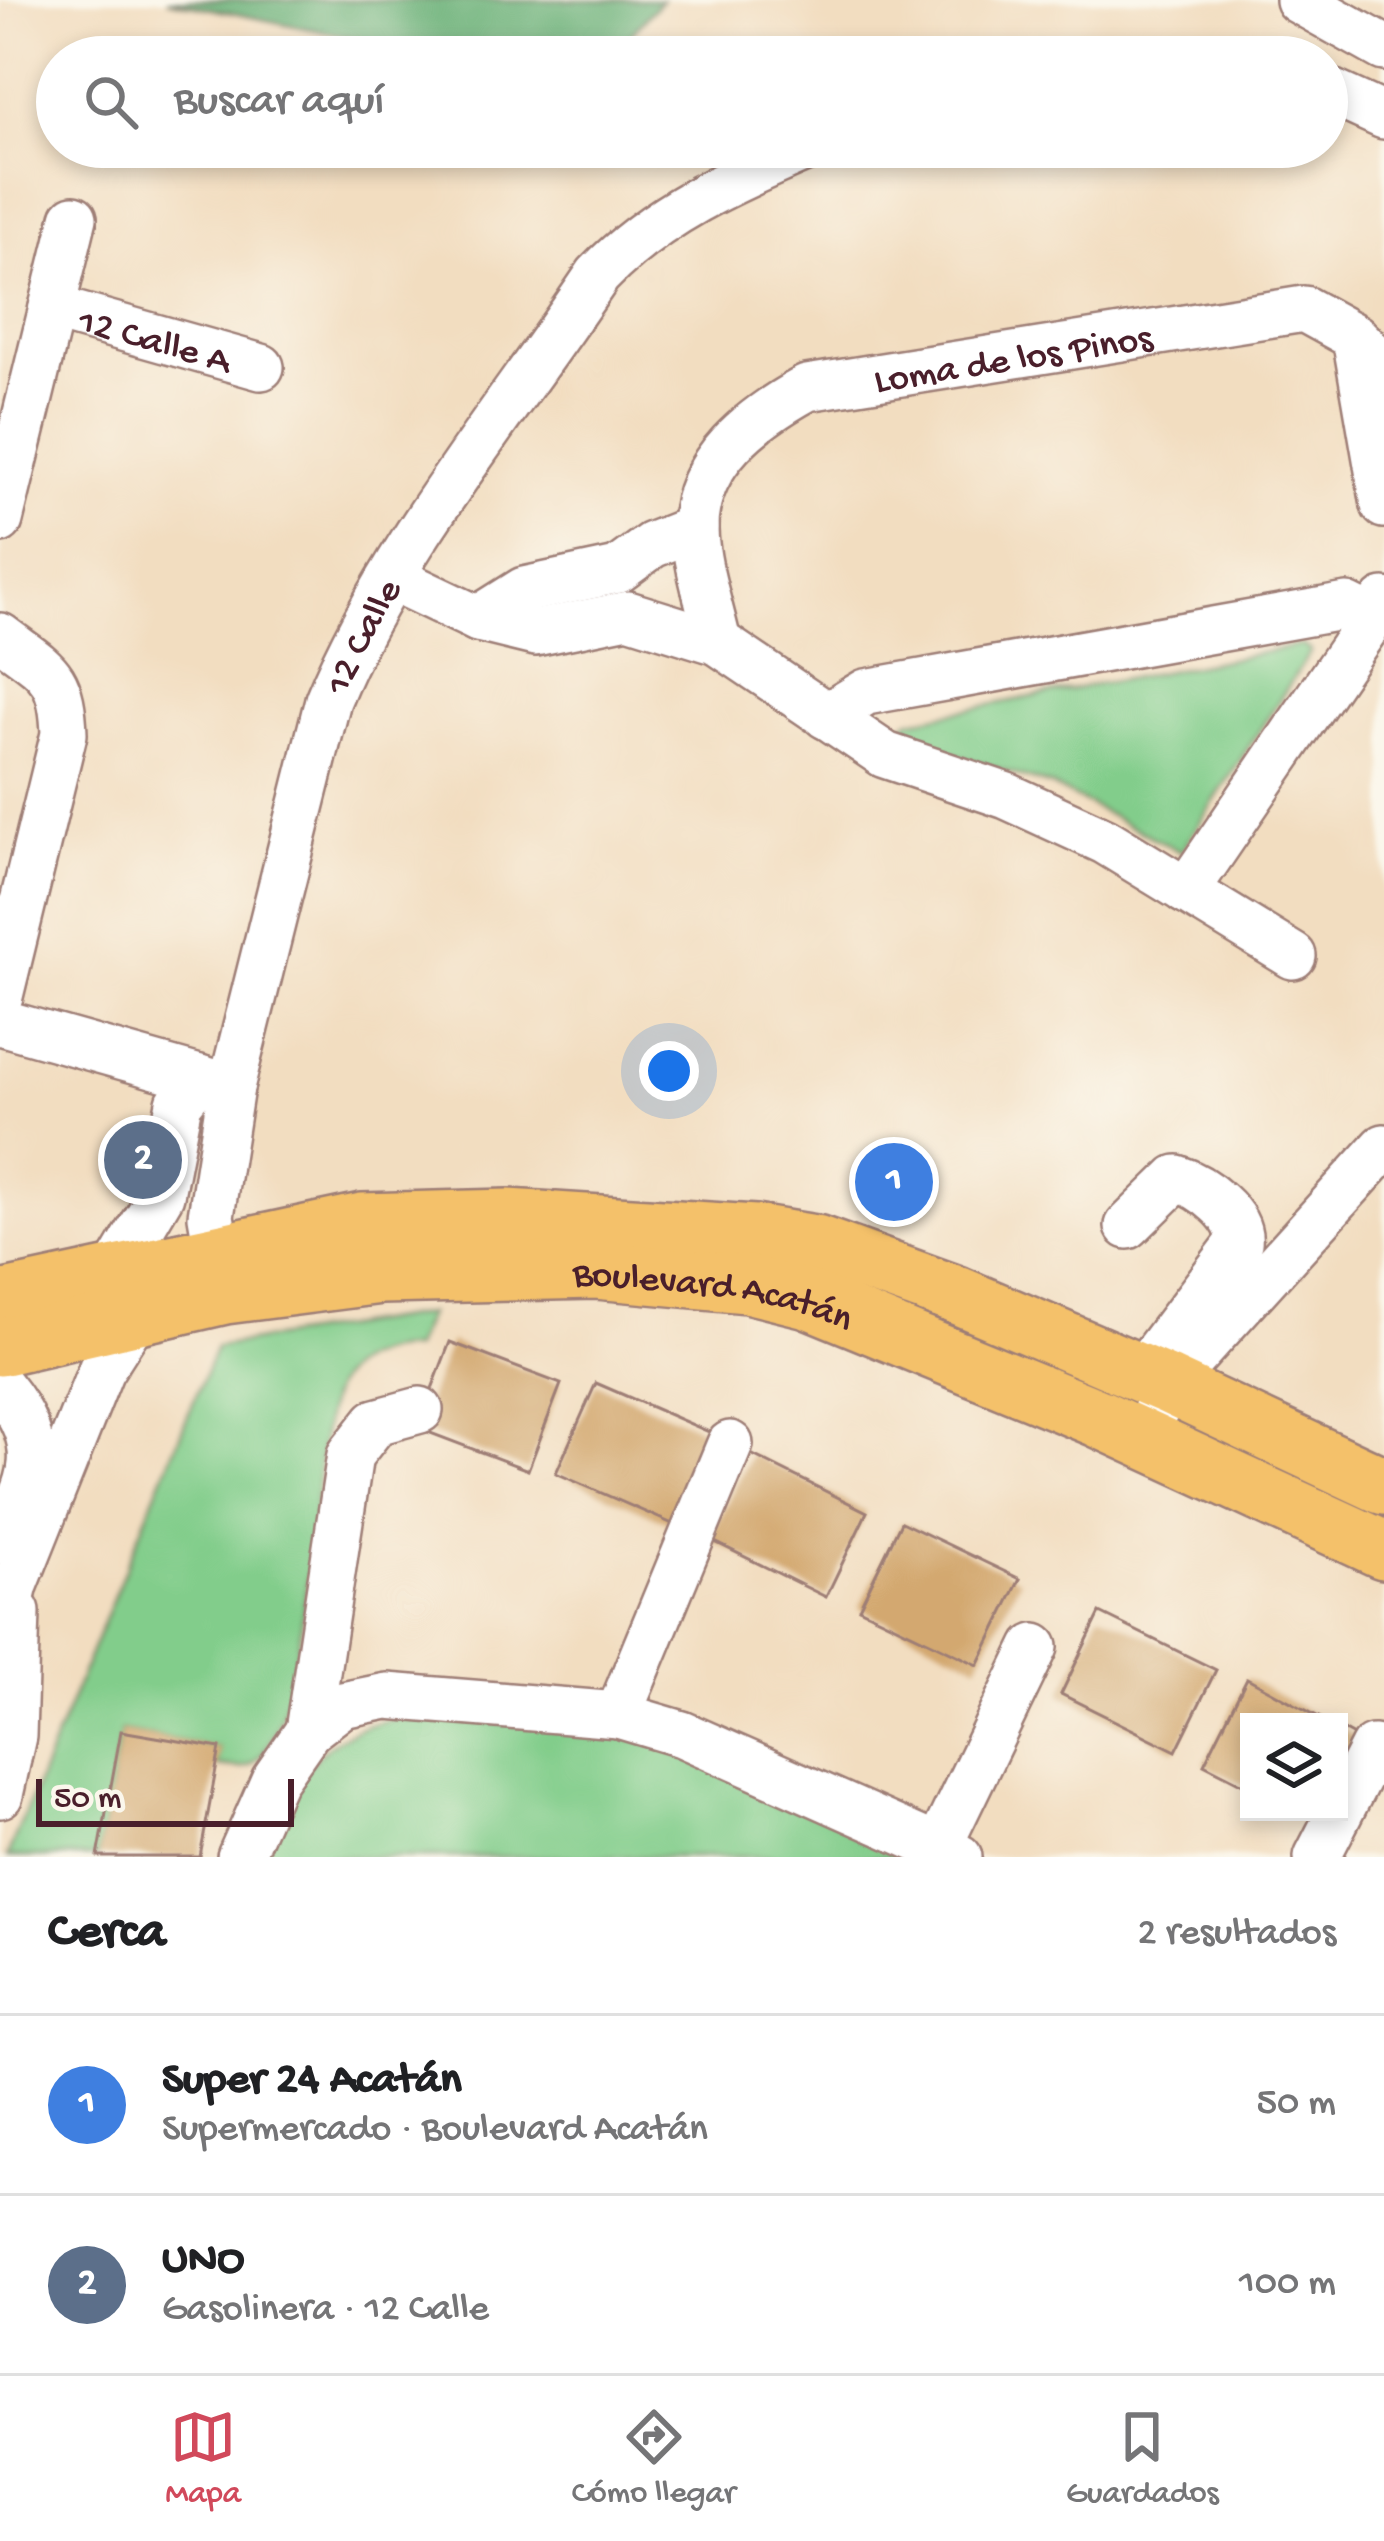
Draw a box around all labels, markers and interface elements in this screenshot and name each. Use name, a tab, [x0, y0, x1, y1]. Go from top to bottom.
search box	[36, 36, 1348, 168]
icon: search	[78, 69, 144, 135]
text: Buscar aquí	[174, 76, 384, 129]
street label: 12 Calle A	[72, 300, 238, 388]
street label: Loma de los Pinos	[871, 317, 1157, 407]
street label: 12 Calle	[317, 571, 415, 703]
your location	[639, 1041, 699, 1101]
pin: 2	[104, 1115, 182, 1205]
pin: 1	[855, 1137, 933, 1227]
street label: Boulevard Acatán	[571, 1254, 859, 1345]
map controls	[1240, 1713, 1348, 1821]
button: layers	[1240, 1713, 1348, 1821]
scale bar	[36, 1773, 294, 1826]
text: 50 m	[54, 1781, 121, 1819]
text: Cerca	[48, 1905, 166, 1965]
text: 2 resultados	[1137, 1912, 1336, 1958]
text: Super 24 Acatán	[162, 2055, 462, 2108]
text: 1	[79, 2082, 95, 2128]
text: 50 m	[1256, 2082, 1336, 2128]
text: Supermercado · Boulevard Acatán	[162, 2108, 708, 2154]
text: UNO	[162, 2235, 244, 2288]
text: 2	[77, 2262, 97, 2308]
text: 100 m	[1239, 2262, 1336, 2308]
text: Gasolinera · 12 Calle	[162, 2288, 489, 2334]
tab: Mapa	[165, 2404, 241, 2514]
tab: Cómo llegar	[572, 2404, 735, 2514]
tab: Guardados	[1066, 2404, 1219, 2514]

